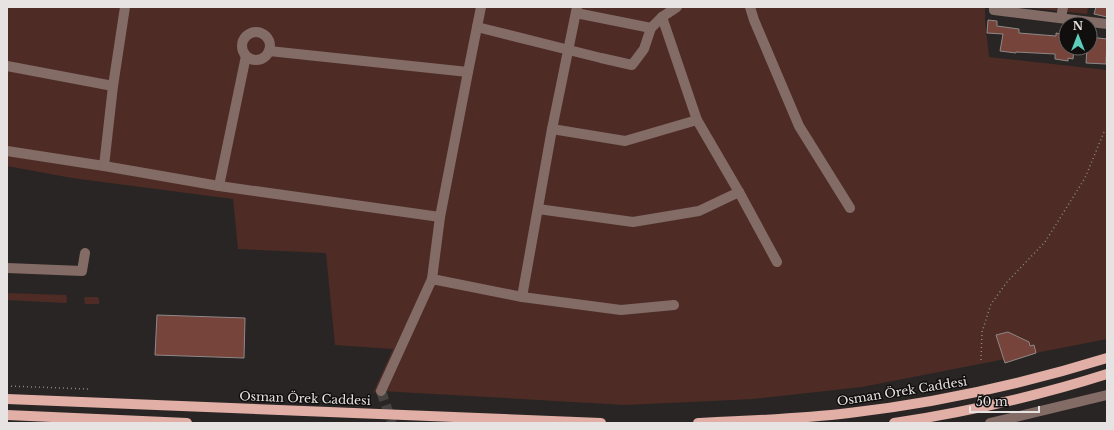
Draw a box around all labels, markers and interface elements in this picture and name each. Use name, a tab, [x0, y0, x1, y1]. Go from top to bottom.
north arrow	[1058, 16, 1098, 56]
text: N	[1073, 19, 1084, 33]
street label: Osman Örek Caddesi	[836, 372, 968, 409]
street label: Osman Örek Caddesi	[239, 387, 371, 408]
scale bar	[970, 388, 1039, 414]
text: 50 m	[976, 394, 1008, 409]

